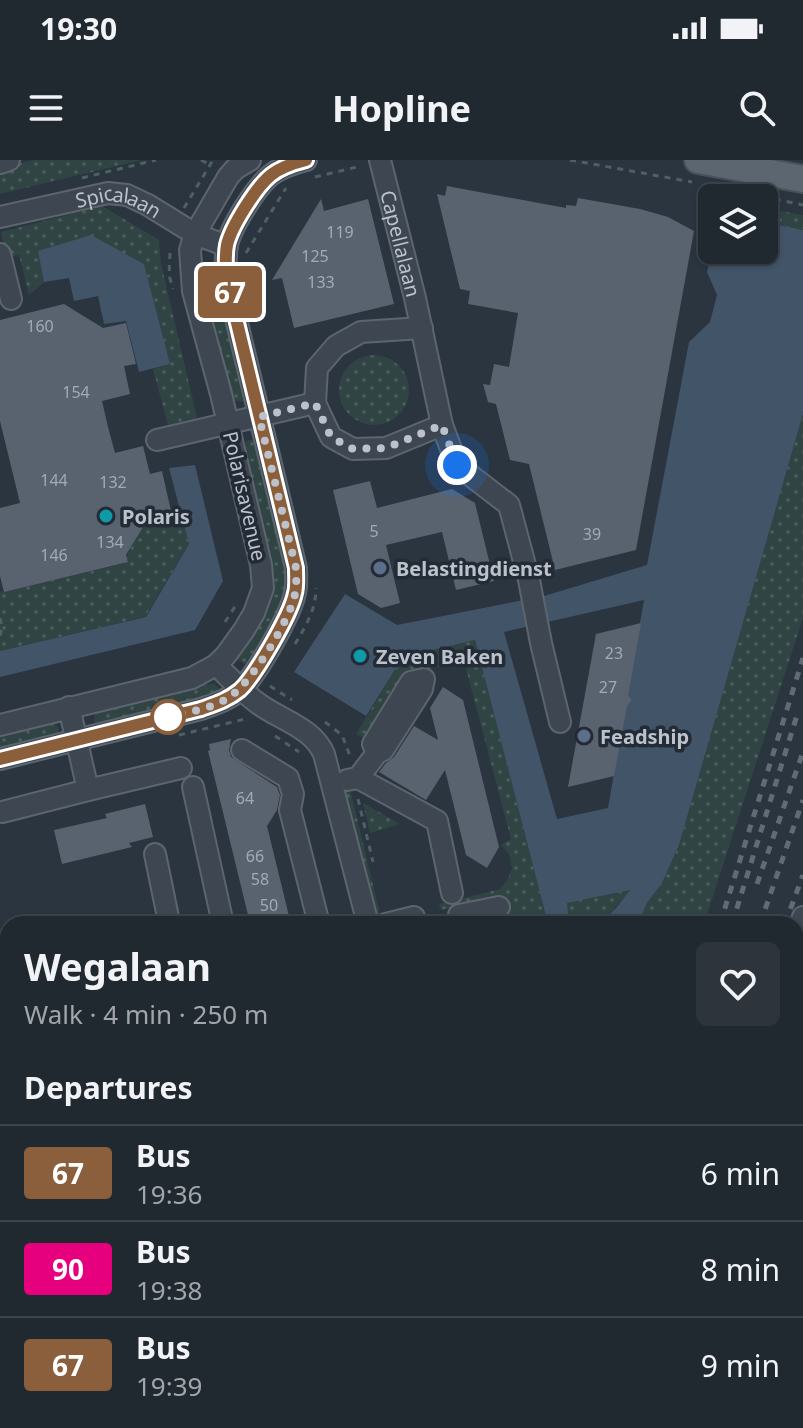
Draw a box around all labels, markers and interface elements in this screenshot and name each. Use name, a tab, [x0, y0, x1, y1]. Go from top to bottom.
text: 19:30	[40, 8, 117, 49]
text: Hopline	[332, 84, 471, 133]
icon: menu	[24, 86, 68, 130]
icon: search	[735, 86, 779, 130]
street label: Spicalaan	[73, 179, 167, 224]
map controls	[698, 184, 778, 264]
button: layers	[698, 184, 778, 264]
street label: Capellalaan	[375, 187, 428, 300]
house number: 119	[326, 221, 354, 243]
house number: 125	[301, 245, 329, 267]
line badge: 67	[194, 266, 266, 318]
house number: 133	[307, 271, 335, 293]
text: 67	[214, 273, 246, 311]
house number: 160	[26, 315, 54, 337]
house number: 154	[62, 381, 90, 403]
street label: Polarisavenue	[217, 429, 273, 563]
your location	[437, 445, 477, 485]
house number: 144	[40, 469, 68, 491]
house number: 132	[99, 471, 127, 493]
place label: Polaris	[122, 503, 190, 530]
marker: Polaris	[97, 507, 115, 525]
house number: 5	[369, 520, 379, 542]
house number: 39	[583, 523, 601, 545]
house number: 134	[96, 531, 124, 553]
house number: 146	[40, 544, 68, 566]
place label: Belastingdienst	[396, 555, 552, 582]
marker: Belastingdienst	[371, 559, 389, 577]
house number: 23	[605, 642, 623, 664]
place label: Zeven Baken	[376, 643, 503, 670]
marker: Zeven Baken	[351, 647, 369, 665]
house number: 27	[599, 676, 617, 698]
unlabelled marker	[151, 700, 185, 734]
place label: Feadship	[600, 723, 689, 750]
marker: Feadship	[575, 727, 593, 745]
house number: 64	[236, 787, 254, 809]
house number: 66	[246, 845, 264, 867]
house number: 58	[251, 868, 269, 890]
house number: 50	[260, 894, 278, 916]
text: Wegalaan	[24, 940, 211, 992]
button: heart	[696, 942, 780, 1026]
text: Walk · 4 min · 250 m	[24, 996, 268, 1032]
text: Departures	[24, 1067, 193, 1108]
text: Bus	[136, 1135, 191, 1176]
text: 6 min	[701, 1153, 780, 1194]
text: 67	[52, 1154, 84, 1192]
text: 19:36	[136, 1176, 202, 1212]
text: Bus	[136, 1231, 191, 1272]
text: 8 min	[701, 1249, 780, 1290]
text: 90	[52, 1250, 84, 1288]
text: 19:38	[136, 1272, 202, 1308]
text: Bus	[136, 1327, 191, 1368]
text: 9 min	[701, 1345, 780, 1386]
text: 67	[52, 1346, 84, 1384]
text: 19:39	[136, 1368, 202, 1404]

